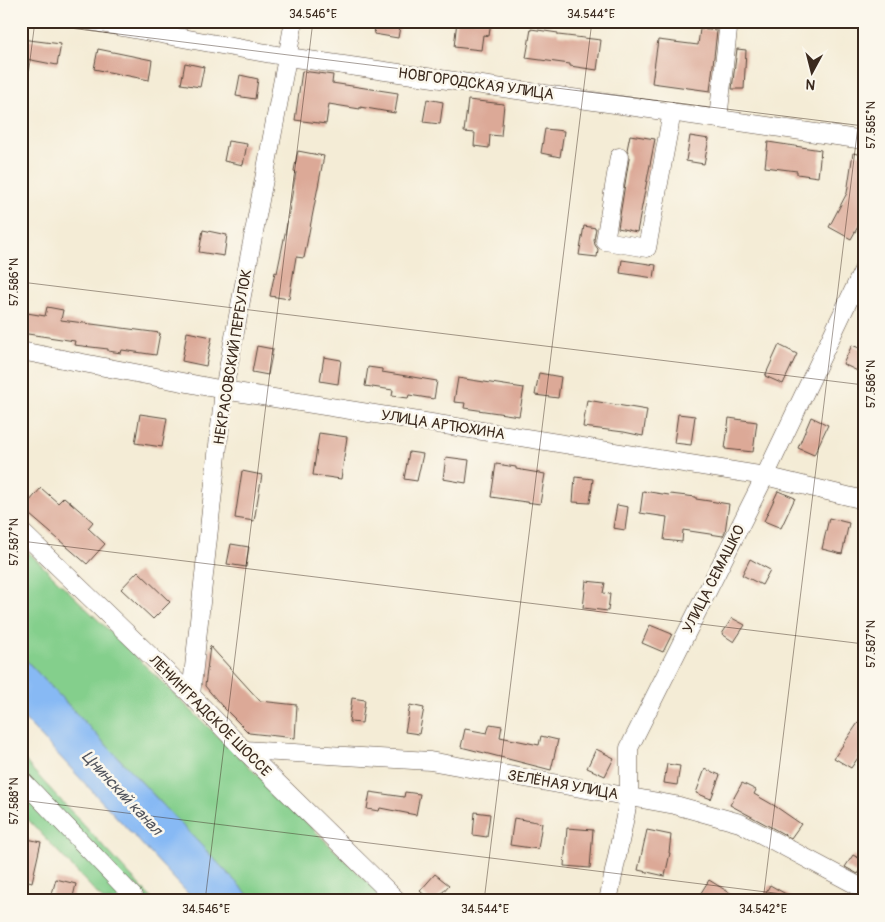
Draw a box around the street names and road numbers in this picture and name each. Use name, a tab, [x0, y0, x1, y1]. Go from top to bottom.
street label: НОВГОРОДСКАЯ УЛИЦА	[397, 64, 555, 104]
street label: НЕКРАСОВСКИЙ ПЕРЕУЛОК	[210, 268, 256, 446]
street label: УЛИЦА АРТЮХИНА	[380, 406, 507, 444]
street label: УЛИЦА СЕМАШКО	[679, 522, 749, 636]
street label: ЛЕНИНГРАДСКОЕ ШОССЕ	[144, 650, 275, 781]
street label: ЗЕЛЁНАЯ УЛИЦА	[506, 766, 620, 804]

